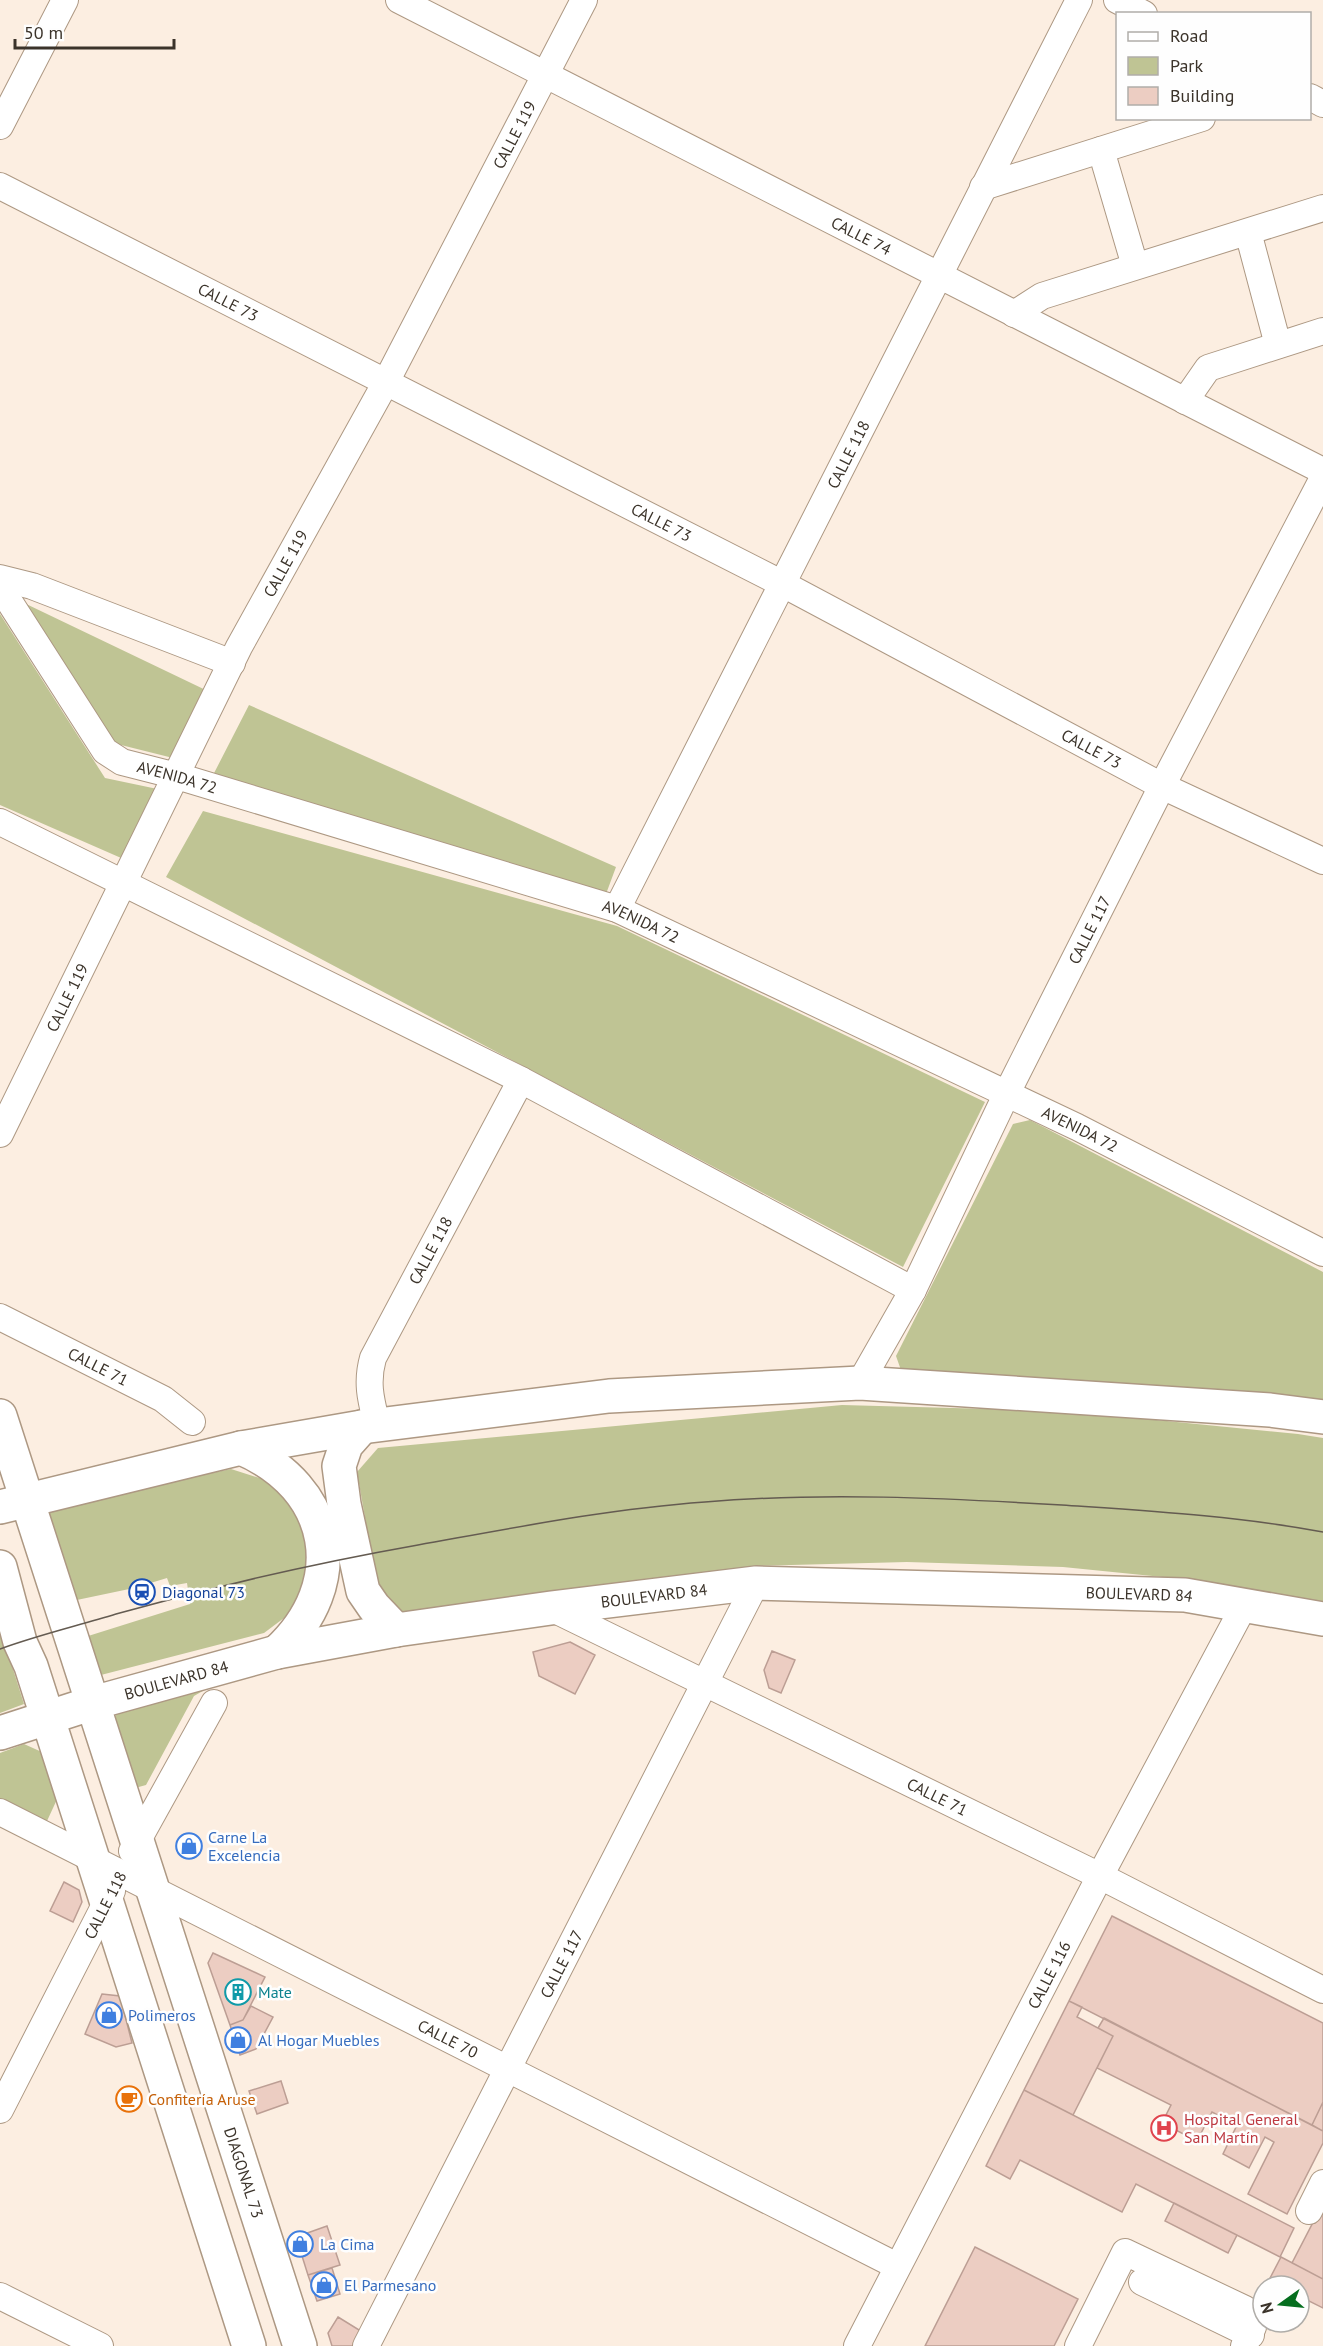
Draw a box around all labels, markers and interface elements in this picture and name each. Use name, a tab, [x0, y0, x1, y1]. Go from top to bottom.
scale bar	[15, 12, 174, 50]
legend	[1116, 12, 1311, 120]
text: 50 m	[24, 21, 63, 44]
text: Road	[1170, 24, 1208, 47]
text: Park	[1170, 54, 1203, 77]
text: Building	[1170, 84, 1234, 107]
street label: CALLE 119	[488, 97, 540, 172]
street label: CALLE 74	[828, 212, 895, 259]
street label: CALLE 73	[195, 278, 262, 326]
street label: CALLE 118	[822, 417, 874, 492]
street label: CALLE 73	[628, 499, 695, 546]
street label: CALLE 119	[259, 526, 312, 601]
street label: CALLE 73	[1058, 724, 1125, 773]
street label: AVENIDA 72	[135, 756, 220, 798]
street label: CALLE 117	[1064, 893, 1115, 967]
street label: AVENIDA 72	[600, 895, 683, 947]
street label: CALLE 119	[42, 960, 92, 1035]
street label: AVENIDA 72	[1039, 1102, 1121, 1156]
street label: CALLE 118	[404, 1213, 456, 1288]
street label: CALLE 71	[65, 1343, 132, 1390]
station icon: Diagonal 73	[127, 1577, 157, 1607]
street label: BOULEVARD 84	[600, 1579, 709, 1612]
place label: Diagonal 73	[162, 1582, 245, 1602]
street label: BOULEVARD 84	[1085, 1582, 1195, 1606]
street label: BOULEVARD 84	[122, 1656, 231, 1704]
street label: CALLE 71	[904, 1773, 971, 1820]
place label: Carne La Excelencia	[208, 1827, 280, 1865]
shop icon: Carne La Excelencia	[174, 1831, 204, 1861]
street label: CALLE 118	[79, 1868, 131, 1942]
street label: CALLE 117	[536, 1927, 587, 2001]
street label: CALLE 116	[1023, 1937, 1075, 2012]
building icon: Mate	[223, 1977, 253, 2007]
place label: Mate	[258, 1982, 292, 2002]
shop icon: Polimeros	[94, 2000, 124, 2030]
place label: Polimeros	[128, 2005, 196, 2025]
street label: CALLE 70	[414, 2015, 482, 2062]
shop icon: Al Hogar Muebles	[223, 2025, 253, 2055]
place label: Al Hogar Muebles	[258, 2030, 380, 2050]
cafe icon: Confitería Aruse	[114, 2084, 144, 2114]
place label: Confitería Aruse	[148, 2089, 256, 2109]
place label: Hospital General San Martín	[1184, 2109, 1298, 2147]
hospital icon: Hospital General San Martín	[1149, 2113, 1179, 2143]
street label: DIAGONAL 73	[220, 2125, 268, 2221]
shop icon: La Cima	[285, 2229, 315, 2259]
place label: La Cima	[320, 2234, 375, 2254]
shop icon: El Parmesano	[309, 2270, 339, 2300]
north arrow	[1251, 2274, 1311, 2334]
place label: El Parmesano	[344, 2275, 436, 2295]
text: N	[1255, 2300, 1278, 2316]

